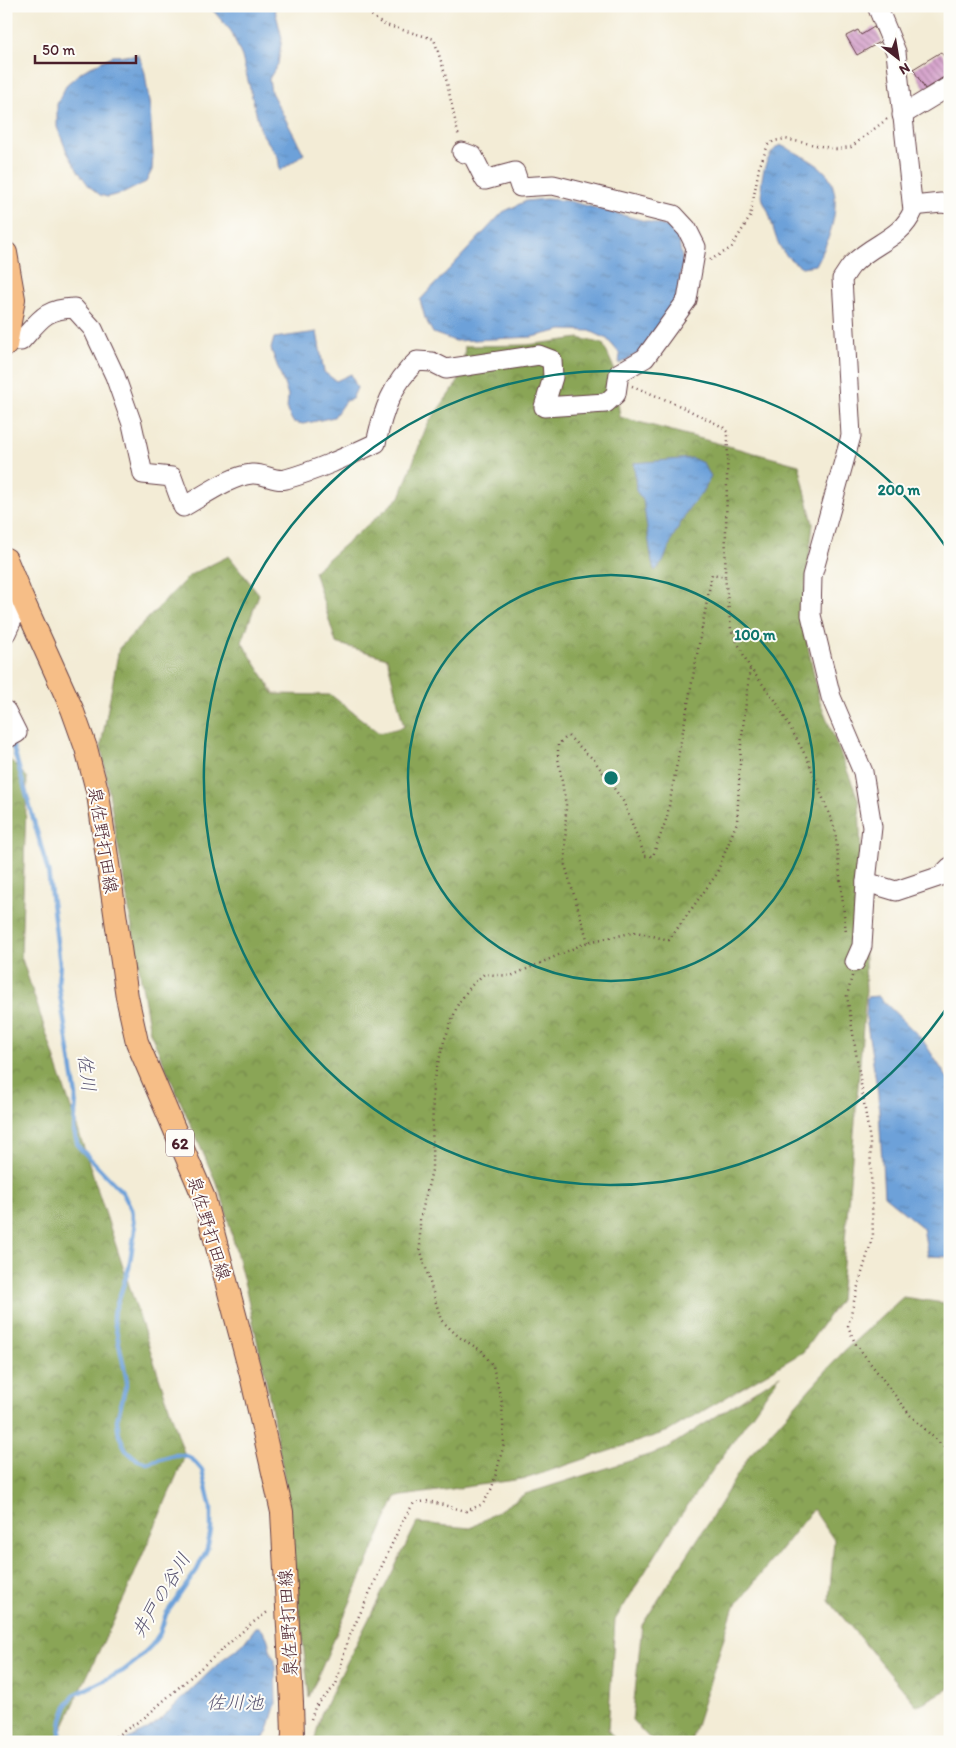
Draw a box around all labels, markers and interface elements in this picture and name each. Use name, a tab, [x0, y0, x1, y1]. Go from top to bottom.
scale bar	[35, 32, 136, 64]
north arrow	[874, 32, 924, 82]
text: 50 m	[42, 41, 75, 59]
text: N	[896, 59, 913, 78]
text: 200 m	[878, 481, 921, 499]
text: 100 m	[734, 626, 776, 644]
centre of rings	[602, 769, 620, 787]
street label: 泉佐野打田線	[84, 785, 122, 895]
water label: 佐川	[73, 1053, 101, 1093]
road number: 62	[166, 1130, 194, 1156]
street label: 泉佐野打田線	[183, 1173, 235, 1283]
water label: 井戸の谷川	[127, 1548, 195, 1642]
street label: 泉佐野打田線	[274, 1568, 302, 1678]
water label: 佐川池	[206, 1691, 264, 1714]

